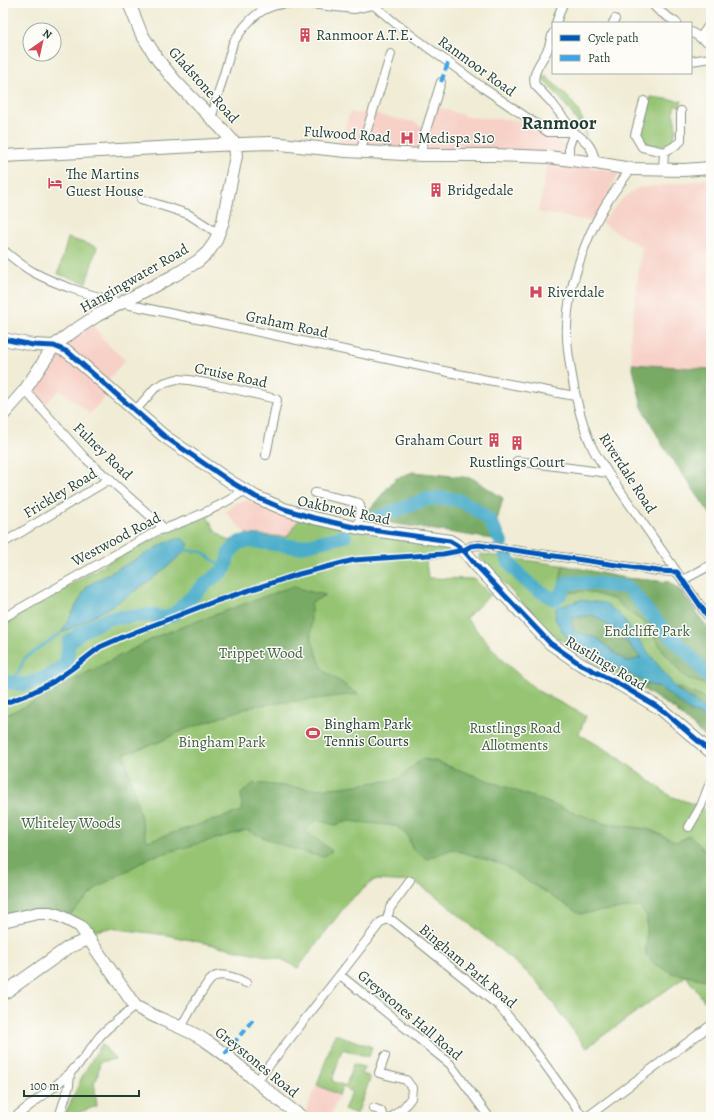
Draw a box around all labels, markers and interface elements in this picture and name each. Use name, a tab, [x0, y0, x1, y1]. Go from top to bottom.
north arrow	[22, 22, 62, 62]
legend	[552, 22, 692, 74]
place label: Ranmoor A.T.E.	[316, 25, 413, 45]
text: N	[40, 26, 55, 43]
building icon: Ranmoor A.T.E.	[297, 27, 313, 43]
text: Cycle path	[588, 30, 639, 46]
street label: Ranmoor Road	[434, 31, 521, 102]
street label: Gladstone Road	[164, 43, 244, 128]
text: Path	[588, 50, 611, 66]
district label: Ranmoor	[521, 110, 597, 136]
street label: Fulwood Road	[303, 121, 392, 147]
place label: Medispa S10	[418, 128, 494, 148]
hospital icon: Medispa S10	[399, 130, 415, 146]
place label: The Martins Guest House	[66, 164, 144, 201]
hotel icon: The Martins Guest House	[47, 175, 63, 191]
place label: Bridgedale	[447, 180, 514, 200]
building icon: Bridgedale	[428, 182, 444, 198]
street label: Hangingwater Road	[76, 238, 193, 317]
place label: Riverdale	[547, 282, 605, 302]
hospital icon: Riverdale	[528, 284, 544, 300]
street label: Graham Road	[244, 305, 331, 343]
street label: Cruise Road	[193, 358, 270, 393]
street label: Fulney Road	[69, 418, 138, 485]
street label: Riverdale Road	[595, 429, 662, 518]
place label: Graham Court	[395, 430, 483, 450]
building icon: Graham Court	[486, 432, 502, 448]
building icon: Rustlings Court	[509, 435, 525, 451]
place label: Rustlings Court	[469, 452, 565, 472]
street label: Frickley Road	[20, 463, 101, 523]
street label: Oakbrook Road	[296, 490, 393, 530]
street label: Westwood Road	[67, 507, 165, 571]
park label: Endcliffe Park	[604, 621, 691, 641]
street label: Rustlings Road	[562, 631, 651, 696]
park label: Trippet Wood	[219, 643, 304, 663]
place label: Bingham Park Tennis Courts	[324, 714, 412, 751]
park label: Rustlings Road Allotments	[469, 718, 562, 755]
sports icon: Bingham Park Tennis Courts	[305, 725, 321, 741]
park label: Bingham Park	[178, 732, 266, 752]
park label: Whiteley Woods	[20, 813, 121, 833]
street label: Bingham Park Road	[415, 919, 522, 1013]
street label: Greystones Hall Road	[354, 965, 467, 1065]
street label: Greystones Road	[211, 1022, 304, 1103]
scale bar	[24, 1072, 139, 1098]
text: 100 m	[30, 1078, 59, 1094]

